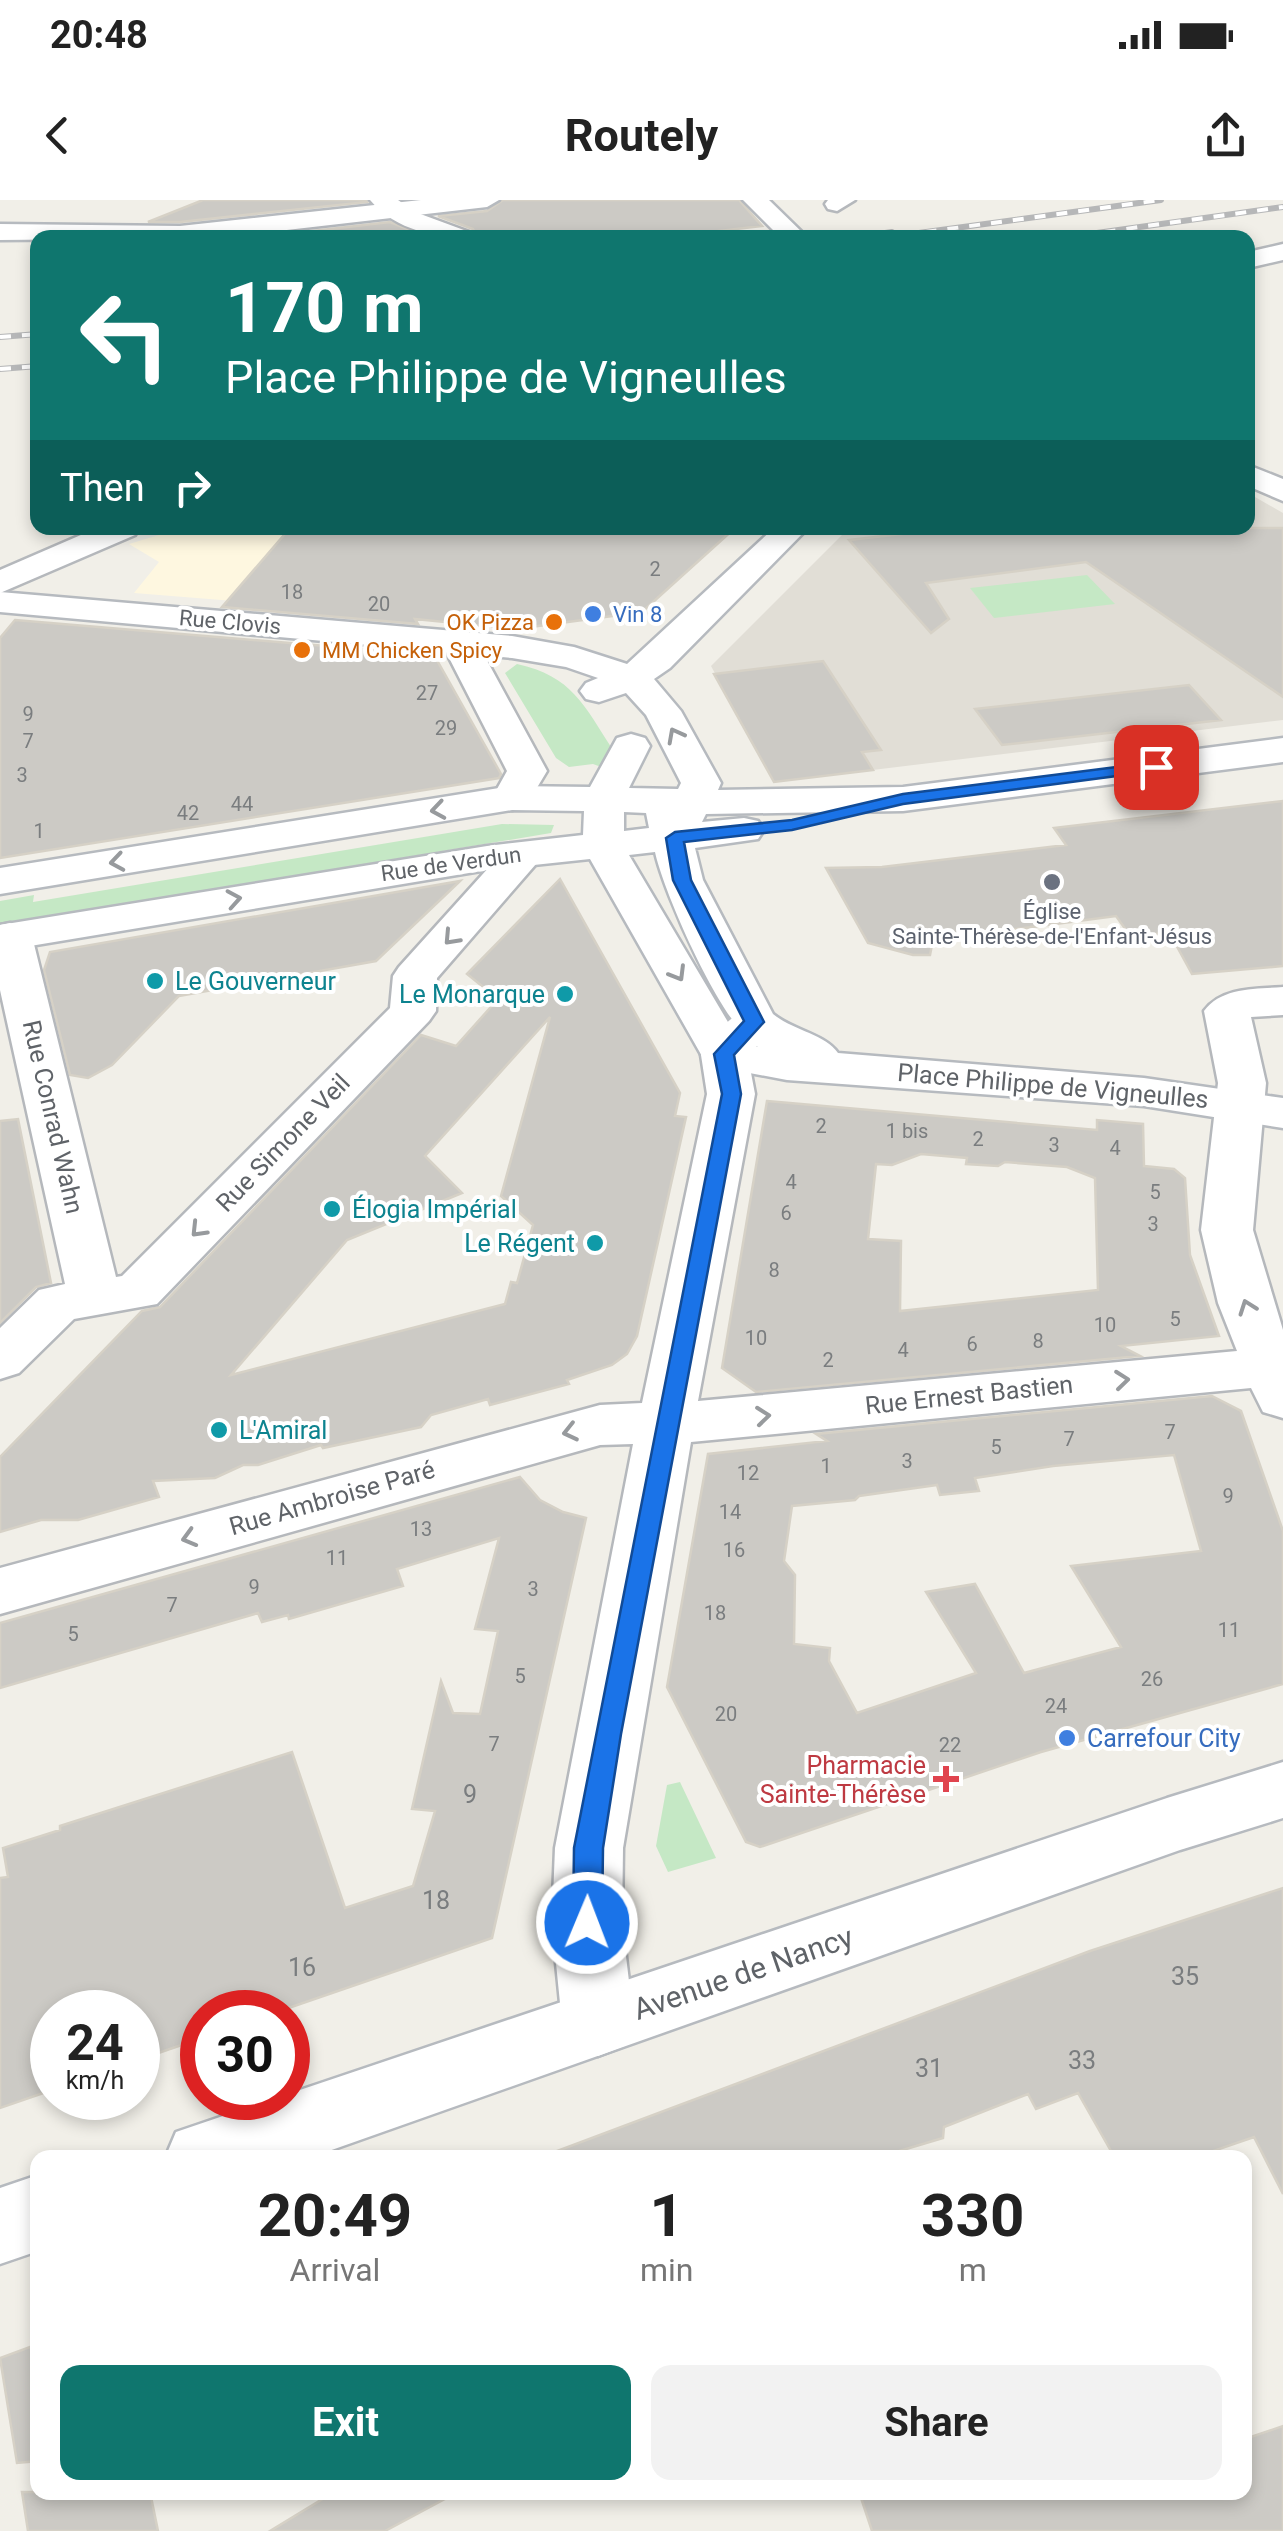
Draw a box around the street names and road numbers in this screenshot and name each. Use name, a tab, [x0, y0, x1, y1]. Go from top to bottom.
street label: Rue Clovis	[178, 605, 282, 639]
street label: Rue de Verdun	[379, 842, 523, 886]
street label: Rue Conrad Wahn	[17, 1017, 89, 1217]
street label: Place Philippe de Vigneulles	[896, 1058, 1210, 1114]
street label: Rue Simone Veil	[210, 1068, 356, 1218]
street label: Rue Ernest Bastien	[864, 1370, 1074, 1420]
street label: Rue Ambroise Paré	[226, 1455, 438, 1541]
street label: Avenue de Nancy	[629, 1919, 857, 2027]

